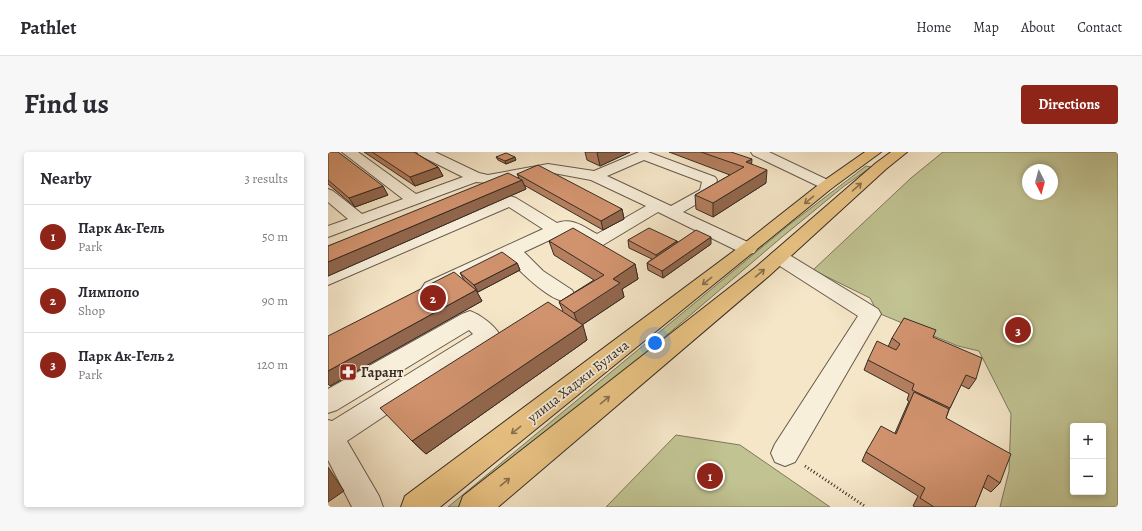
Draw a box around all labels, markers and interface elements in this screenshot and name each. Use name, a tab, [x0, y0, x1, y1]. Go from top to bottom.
text: Pathlet	[20, 15, 76, 41]
text: Home	[916, 18, 951, 37]
text: Map	[973, 18, 999, 37]
text: About	[1021, 18, 1055, 37]
text: Contact	[1077, 18, 1122, 37]
text: Find us	[24, 85, 109, 123]
button: Directions	[1021, 85, 1118, 124]
north arrow	[1022, 164, 1058, 200]
text: Nearby	[40, 167, 91, 190]
text: 3 results	[244, 170, 288, 187]
one-way arrow	[852, 183, 862, 192]
one-way arrow	[803, 196, 814, 204]
text: Парк Ак-Гель	[78, 218, 164, 238]
text: 1	[51, 228, 55, 245]
text: 50 m	[262, 228, 288, 245]
text: Park	[78, 238, 102, 255]
one-way arrow	[754, 269, 765, 278]
one-way arrow	[701, 277, 712, 285]
text: Лимпопо	[78, 282, 139, 302]
pin: 2	[420, 283, 446, 313]
text: 2	[50, 292, 56, 309]
text: 90 m	[262, 292, 288, 309]
text: Shop	[78, 302, 105, 319]
pin: 3	[1005, 315, 1031, 345]
your location	[645, 333, 665, 353]
street label: улица Хаджи Булача	[523, 336, 633, 428]
text: Парк Ак-Гель 2	[78, 346, 174, 366]
text: 3	[50, 356, 56, 373]
text: 120 m	[257, 356, 288, 373]
pharmacy icon: Гарант	[338, 362, 358, 382]
place label: Гарант	[361, 363, 404, 382]
text: Park	[78, 366, 102, 383]
one-way arrow	[600, 395, 611, 404]
map controls	[1070, 423, 1106, 495]
button: +	[1070, 423, 1106, 459]
one-way arrow	[510, 425, 521, 434]
button: −	[1070, 459, 1106, 495]
pin: 1	[697, 461, 723, 491]
one-way arrow	[499, 478, 510, 487]

